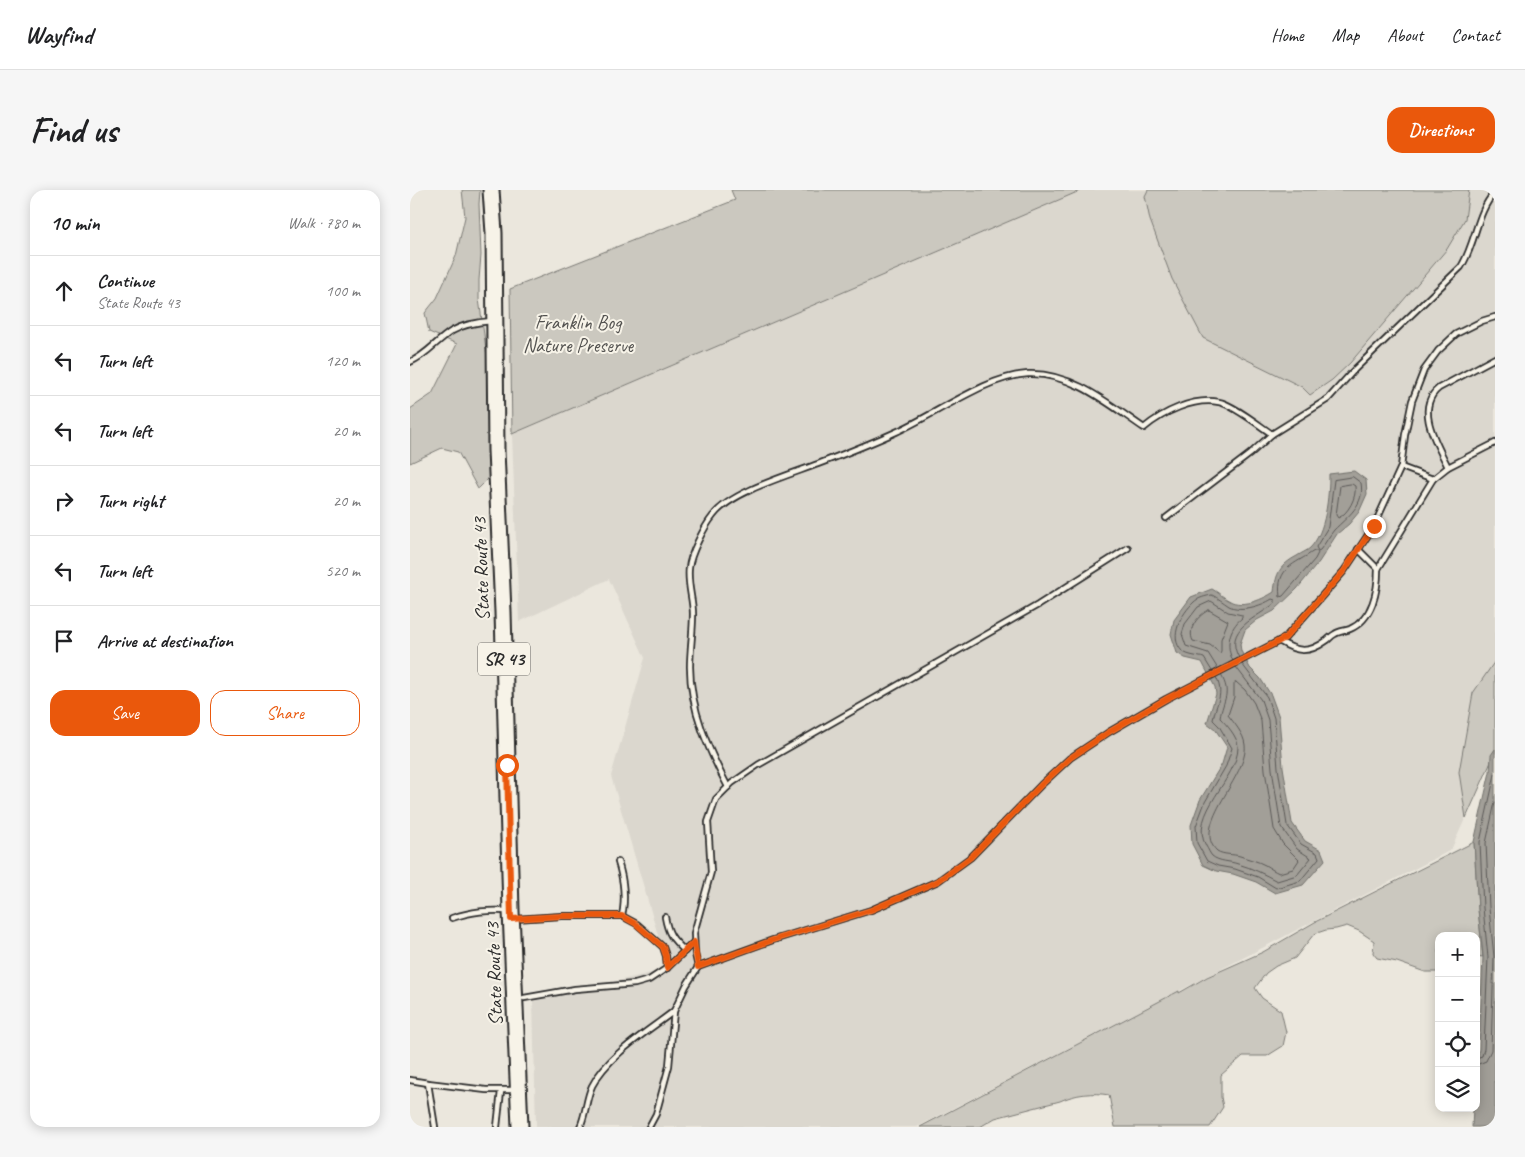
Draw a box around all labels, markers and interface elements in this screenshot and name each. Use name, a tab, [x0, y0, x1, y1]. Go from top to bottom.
text: Wayfind	[25, 20, 92, 50]
text: Home	[1271, 24, 1304, 46]
text: Map	[1332, 24, 1359, 46]
text: About	[1387, 24, 1423, 46]
text: Contact	[1451, 24, 1500, 46]
button: Directions	[1387, 107, 1495, 153]
text: Find us	[30, 108, 117, 153]
text: 10 min	[50, 210, 100, 236]
text: Walk · 780 m	[288, 213, 360, 233]
text: Continue	[97, 269, 154, 293]
icon: ahead	[50, 277, 78, 305]
text: 100 m	[326, 281, 360, 301]
text: State Route 43	[97, 293, 180, 313]
park label: Franklin Bog Nature Preserve	[523, 310, 634, 358]
icon: left	[50, 347, 78, 375]
text: Turn left	[97, 349, 152, 373]
text: 120 m	[326, 351, 360, 371]
icon: left	[50, 417, 78, 445]
text: Turn left	[97, 419, 152, 443]
text: 20 m	[333, 421, 360, 441]
icon: right	[50, 487, 78, 515]
text: Turn right	[97, 489, 164, 513]
text: 20 m	[333, 491, 360, 511]
street label: State Route 43	[467, 515, 495, 621]
route end	[1363, 515, 1386, 538]
icon: left	[50, 557, 78, 585]
text: Turn left	[97, 559, 152, 583]
text: 520 m	[326, 561, 360, 581]
icon: arrive	[50, 627, 78, 655]
text: Arrive at destination	[97, 629, 233, 653]
road number: SR 43	[478, 642, 530, 676]
button: Save	[50, 690, 200, 736]
button: Share	[210, 690, 360, 736]
route start	[496, 754, 519, 777]
street label: State Route 43	[480, 920, 508, 1026]
map controls	[1435, 932, 1480, 1112]
button: +	[1435, 932, 1480, 977]
button: −	[1435, 977, 1480, 1022]
button: locate	[1435, 1022, 1480, 1067]
button: layers	[1435, 1067, 1480, 1112]

